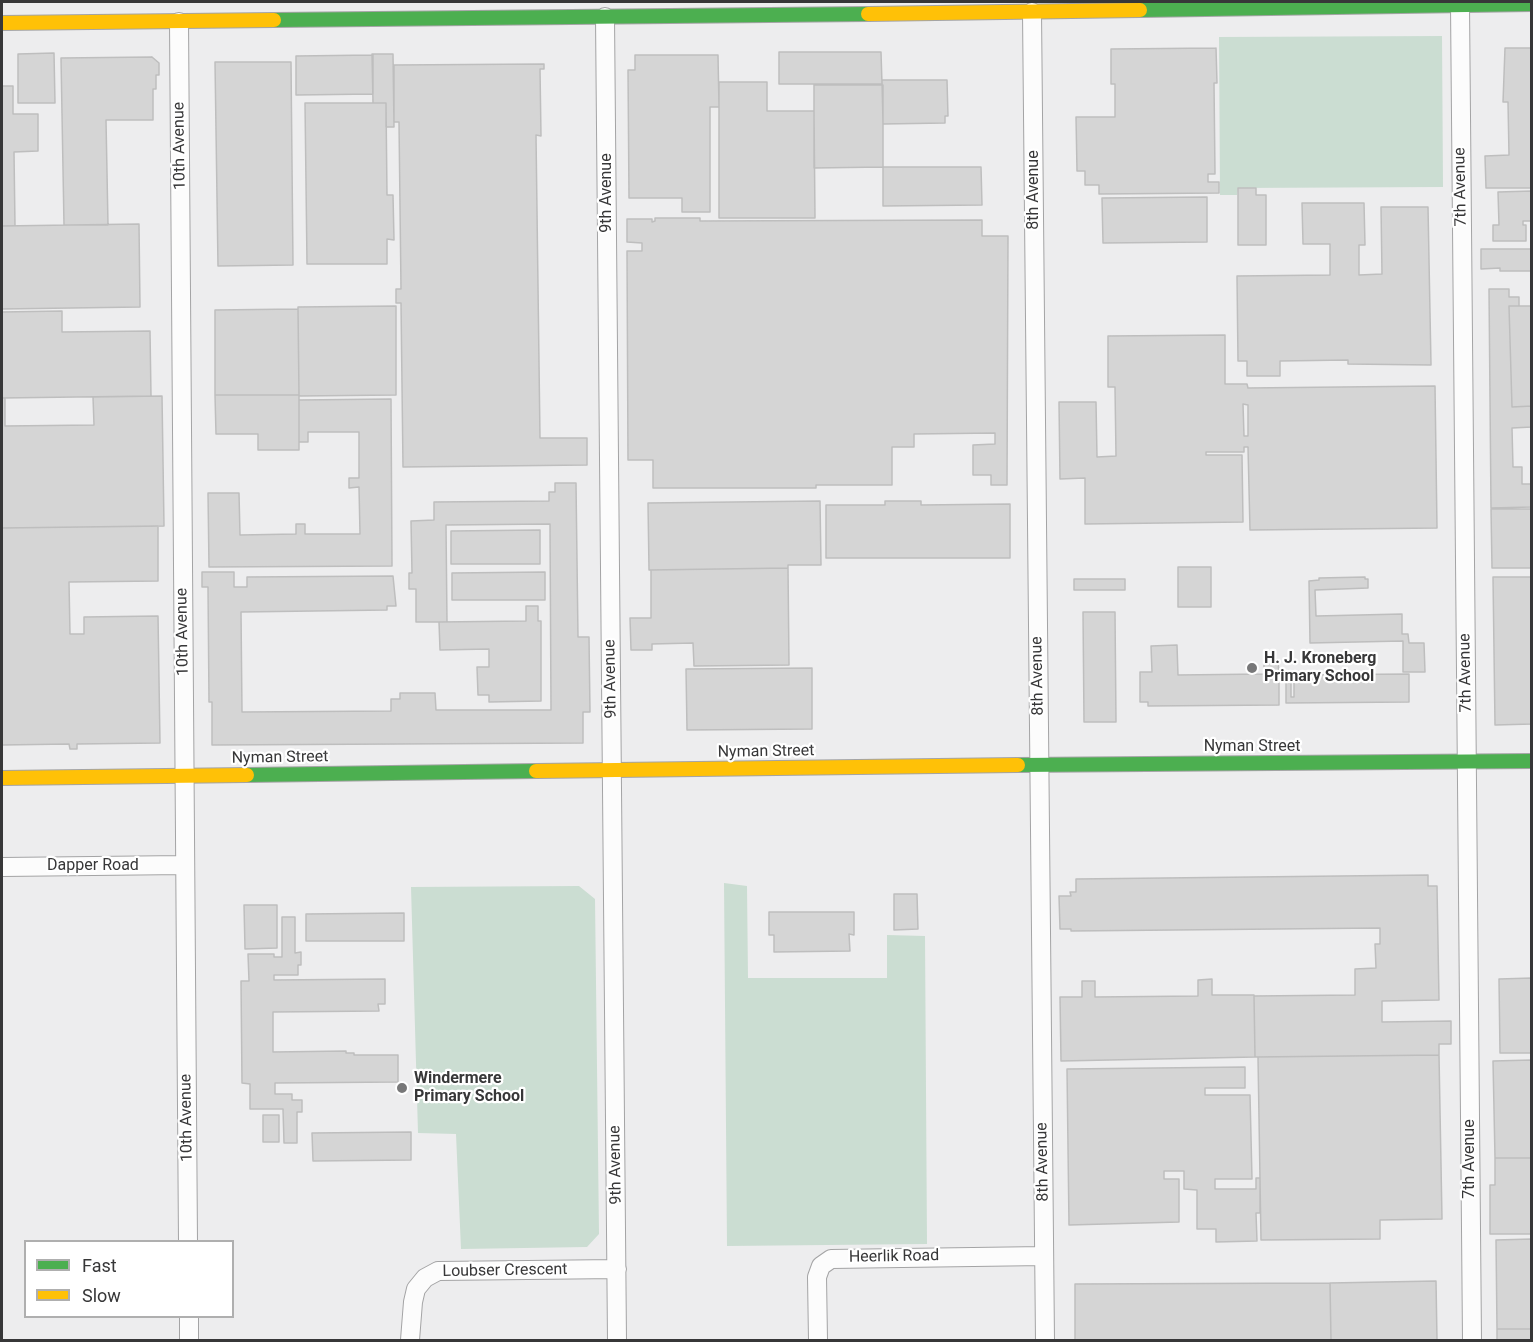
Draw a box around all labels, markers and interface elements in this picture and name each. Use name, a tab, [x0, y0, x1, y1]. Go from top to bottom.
street label: 10th Avenue	[170, 102, 190, 190]
street label: 7th Avenue	[1451, 147, 1471, 227]
street label: 8th Avenue	[1024, 150, 1044, 230]
street label: 9th Avenue	[597, 153, 617, 233]
street label: 10th Avenue	[173, 588, 193, 676]
street label: 7th Avenue	[1456, 633, 1476, 713]
street label: 8th Avenue	[1028, 636, 1048, 716]
street label: 9th Avenue	[601, 639, 621, 719]
place label: H. J. Kroneberg Primary School	[1264, 649, 1376, 687]
marker: H. J. Kroneberg Primary School	[1245, 661, 1259, 675]
street label: Nyman Street	[1204, 737, 1300, 757]
street label: Nyman Street	[717, 742, 815, 762]
street label: Nyman Street	[231, 748, 329, 768]
street label: Dapper Road	[47, 856, 139, 876]
place label: Windermere Primary School	[414, 1069, 524, 1107]
street label: 10th Avenue	[177, 1074, 197, 1162]
marker: Windermere Primary School	[395, 1081, 409, 1095]
street label: 7th Avenue	[1460, 1119, 1480, 1199]
street label: 8th Avenue	[1033, 1122, 1053, 1202]
street label: 9th Avenue	[606, 1125, 626, 1205]
legend	[24, 1240, 234, 1318]
street label: Heerlik Road	[849, 1247, 939, 1267]
text: Fast	[82, 1255, 117, 1276]
street label: Loubser Crescent	[442, 1260, 568, 1282]
text: Slow	[82, 1285, 121, 1306]

